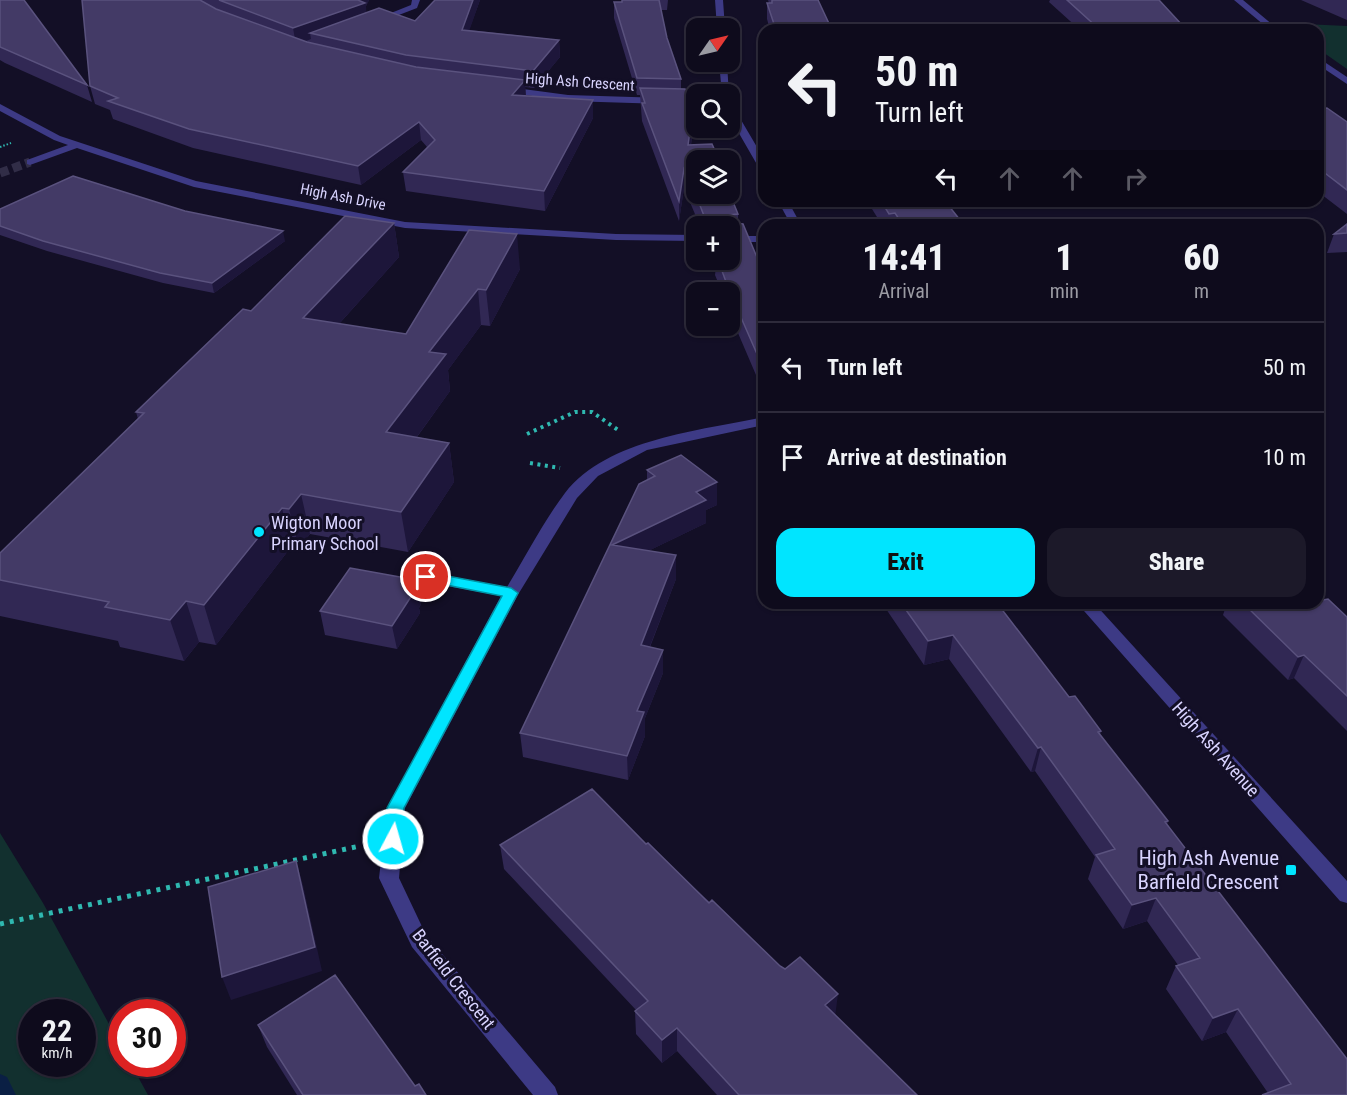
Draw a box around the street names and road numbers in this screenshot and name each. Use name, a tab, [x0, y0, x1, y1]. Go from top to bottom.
street label: High Ash Crescent	[525, 69, 635, 95]
street label: High Ash Drive	[299, 180, 387, 214]
street label: High Ash Avenue	[1168, 697, 1264, 801]
street label: Barfield Crescent	[408, 925, 500, 1033]

